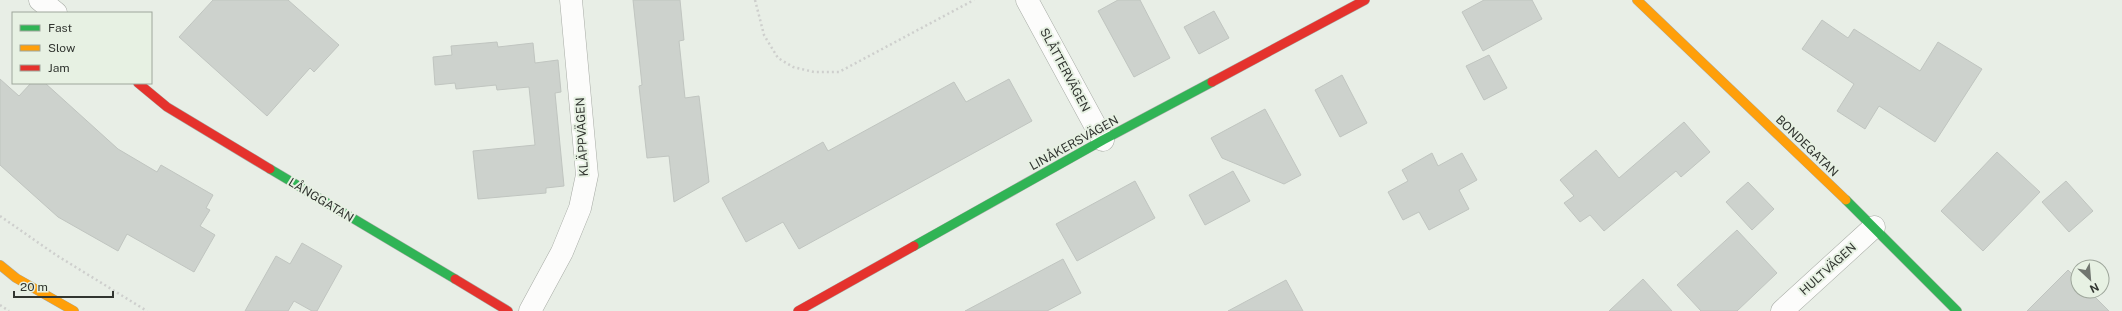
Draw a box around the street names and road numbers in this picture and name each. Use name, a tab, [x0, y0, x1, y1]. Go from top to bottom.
street label: SLÅTTERVÄGEN	[1037, 26, 1093, 114]
street label: KLÄPPVÄGEN	[573, 97, 591, 177]
street label: LINÅKERSVÄGEN	[1027, 113, 1121, 173]
street label: BONDEGATAN	[1773, 113, 1841, 179]
street label: LÅNGGATAN	[286, 175, 356, 225]
street label: HULTVÄGEN	[1797, 240, 1859, 298]

